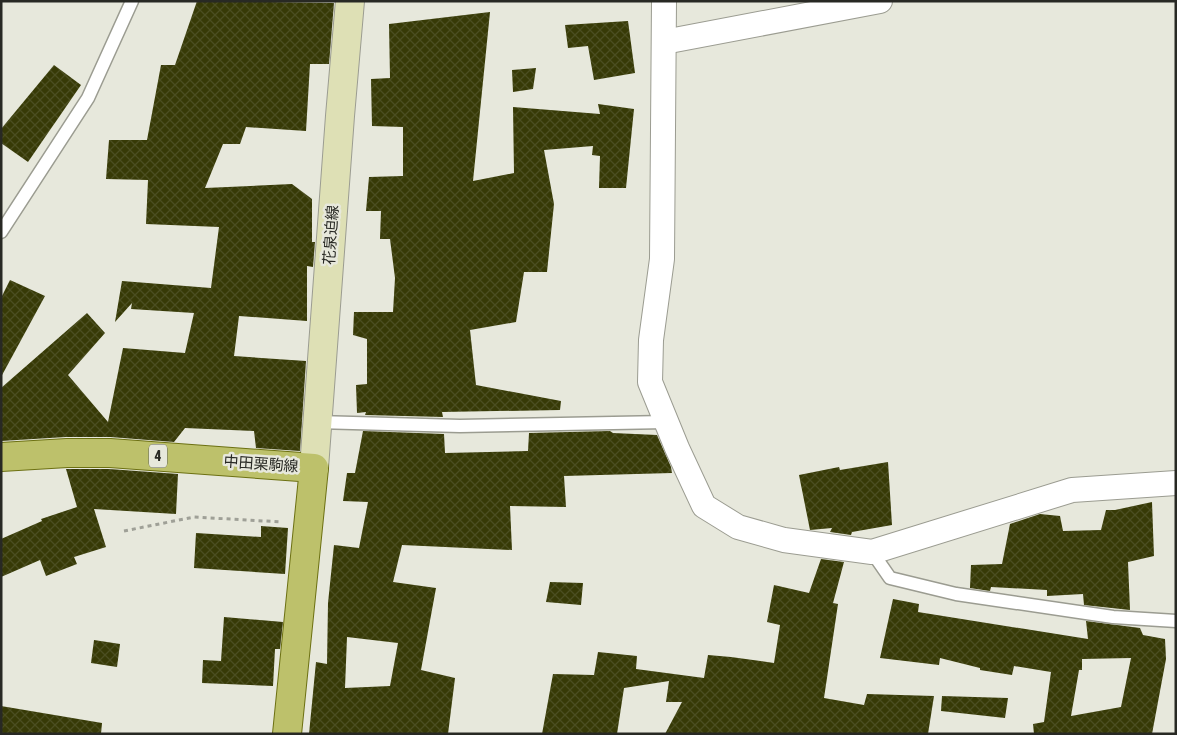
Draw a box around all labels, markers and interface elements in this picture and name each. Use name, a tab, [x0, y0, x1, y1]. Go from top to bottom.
street label: 花泉迫線	[320, 204, 341, 265]
road number: 4	[149, 444, 167, 468]
street label: 中田栗駒線	[223, 452, 299, 475]

